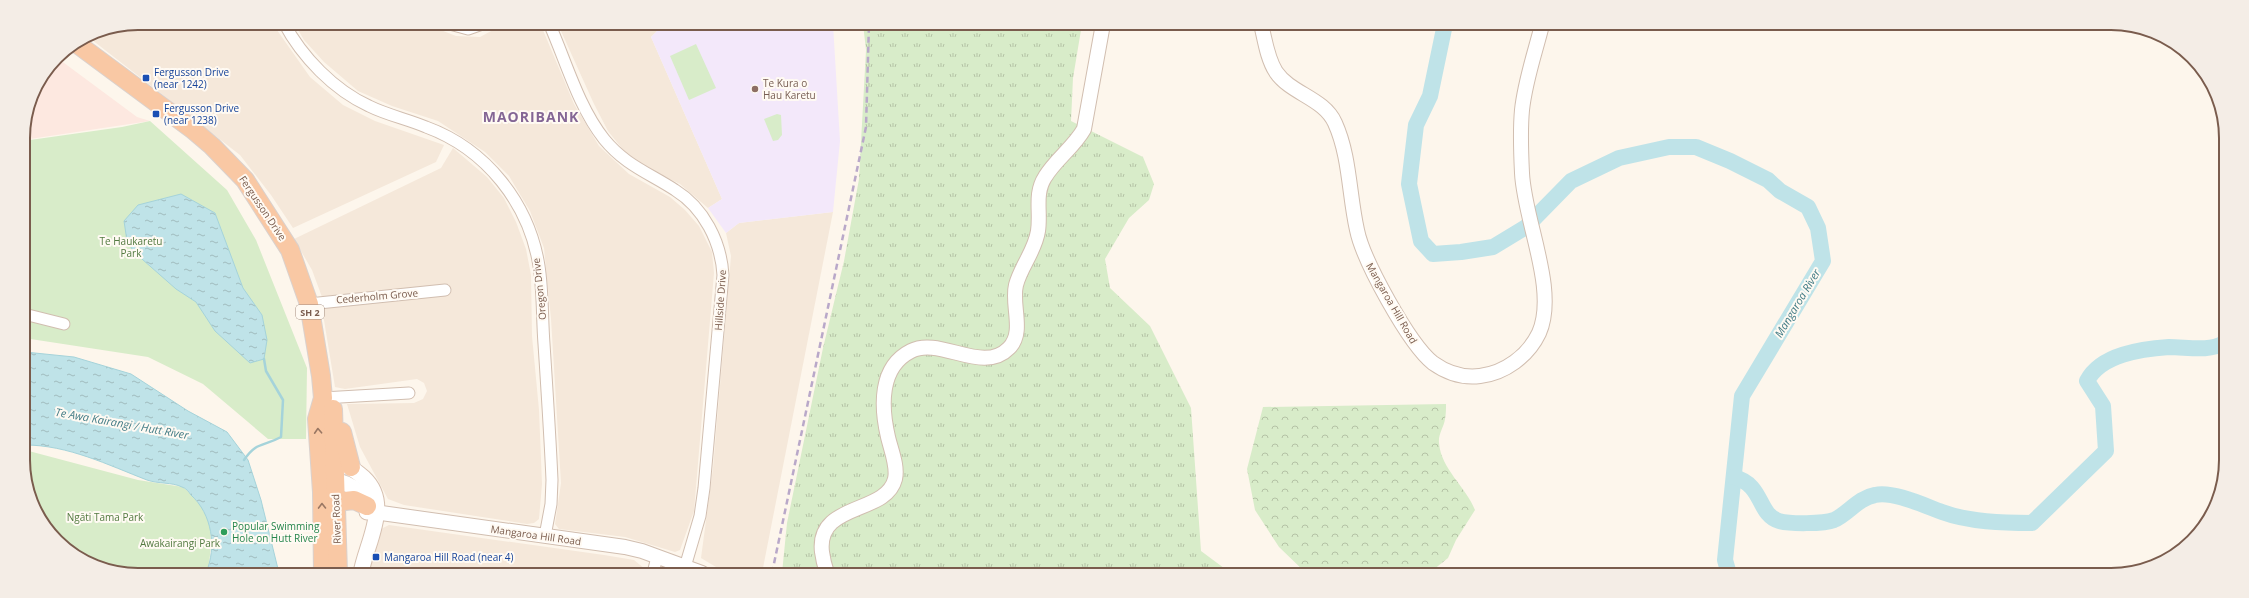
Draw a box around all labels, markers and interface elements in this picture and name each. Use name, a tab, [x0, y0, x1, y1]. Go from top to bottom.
place label: Fergusson Drive (near 1242)	[154, 65, 230, 91]
marker: Fergusson Drive (near 1242)	[141, 73, 151, 83]
place label: Te Kura o Hau Karetu	[763, 76, 816, 102]
marker: Te Kura o Hau Karetu	[750, 84, 760, 94]
place label: Fergusson Drive (near 1238)	[164, 101, 240, 127]
district label: MAORIBANK	[483, 107, 579, 126]
marker: Fergusson Drive (near 1238)	[151, 109, 161, 119]
street label: Fergusson Drive	[236, 173, 290, 243]
park label: Te Haukaretu Park	[100, 234, 163, 260]
street label: Oregon Drive	[529, 257, 549, 321]
street label: Mangaroa Hill Road	[1363, 260, 1421, 346]
water label: Mangaroa River	[1771, 265, 1824, 340]
street label: Hillside Drive	[711, 269, 729, 331]
street label: Cederholm Grove	[335, 285, 419, 307]
road number: SH 2	[296, 305, 324, 319]
water label: Te Awa Kairangi / Hutt River	[54, 404, 190, 442]
one-way arrow	[313, 428, 322, 434]
street label: River Road	[328, 494, 344, 544]
one-way arrow	[318, 503, 326, 509]
park label: Ngāti Tama Park	[67, 510, 144, 524]
place label: Popular Swimming Hole on Hutt River	[232, 519, 320, 545]
street label: Mangaroa Hill Road	[490, 522, 582, 548]
marker: Popular Swimming Hole on Hutt River	[219, 527, 229, 537]
park label: Awakairangi Park	[140, 536, 221, 550]
place label: Mangaroa Hill Road (near 4)	[384, 550, 514, 564]
marker: Mangaroa Hill Road (near 4)	[371, 552, 381, 562]

